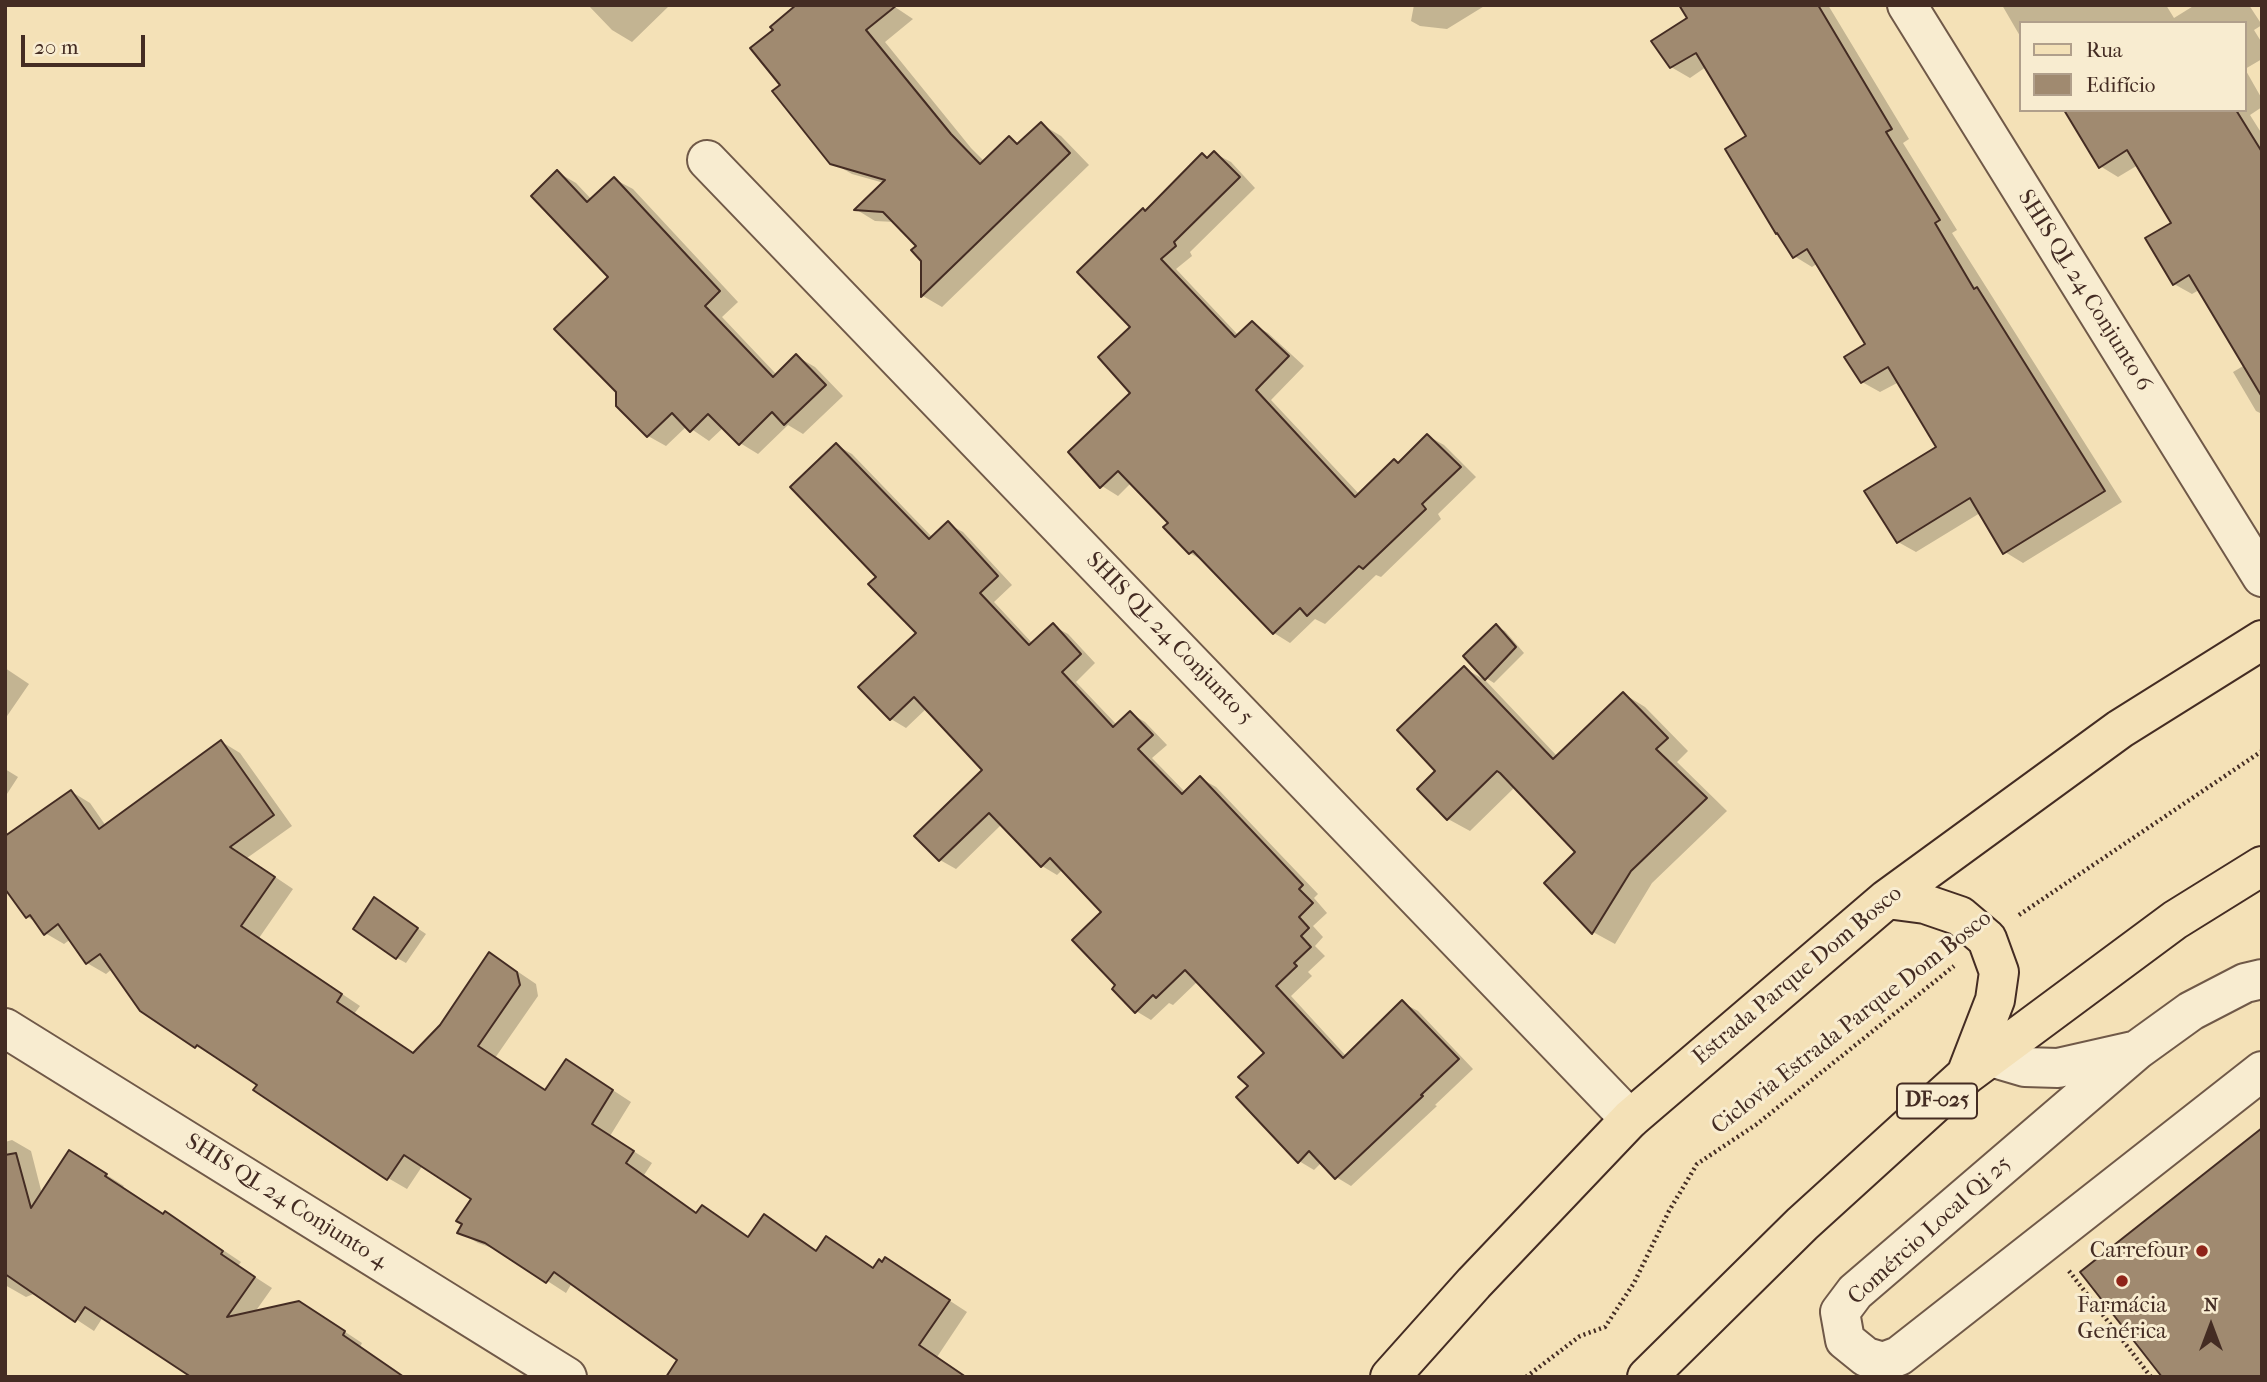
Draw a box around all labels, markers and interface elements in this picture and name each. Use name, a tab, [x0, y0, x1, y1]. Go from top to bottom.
scale bar	[24, 21, 149, 65]
legend	[2018, 21, 2246, 112]
text: 20 m	[34, 35, 78, 59]
text: Rua	[2086, 38, 2123, 62]
text: Edifício	[2086, 73, 2155, 97]
street label: SHIS QL 24 Conjunto 6	[2011, 185, 2157, 397]
street label: SHIS QL 24 Conjunto 5	[1079, 547, 1259, 731]
street label: Estrada Parque Dom Bosco	[1688, 880, 1908, 1072]
street label: Ciclovia Estrada Parque Dom Bosco	[1706, 905, 1998, 1141]
road number: DF-025	[1897, 1084, 1977, 1118]
street label: SHIS QL 24 Conjunto 4	[180, 1129, 392, 1275]
street label: Comércio Local Qi 25	[1843, 1151, 2017, 1311]
place label: Carrefour	[2090, 1237, 2188, 1265]
marker: Carrefour	[2194, 1243, 2210, 1259]
marker: Farmácia Genérica	[2114, 1273, 2130, 1289]
north arrow	[2176, 1291, 2246, 1361]
place label: Farmácia Genérica	[2077, 1292, 2167, 1346]
text: N	[2204, 1294, 2218, 1316]

